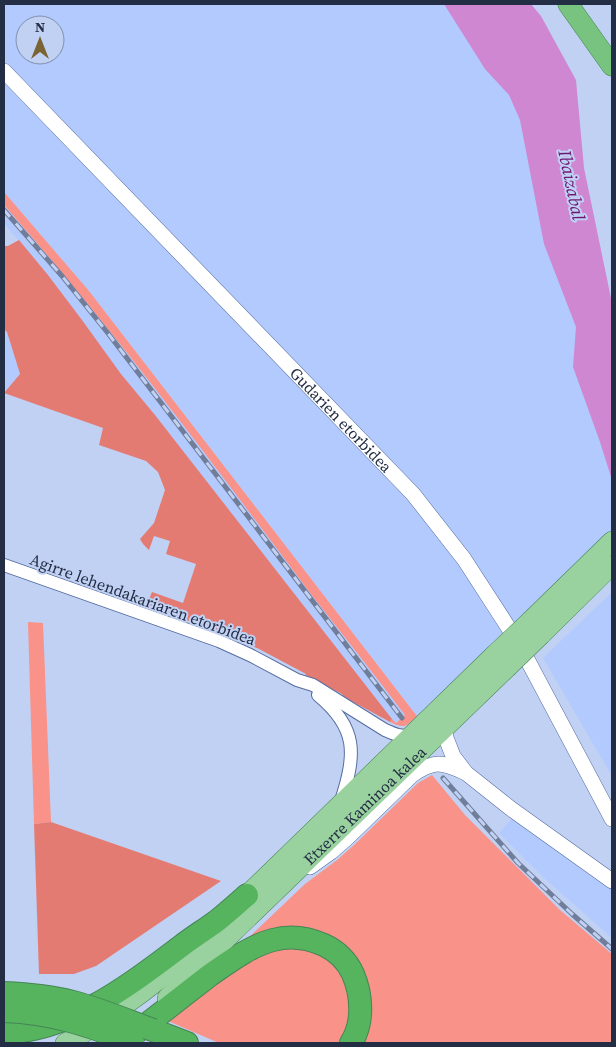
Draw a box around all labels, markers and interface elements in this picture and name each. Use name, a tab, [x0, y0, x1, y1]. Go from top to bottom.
north arrow	[15, 15, 65, 65]
text: N	[35, 17, 45, 37]
water label: Ibaizabal	[552, 147, 592, 222]
street label: Gudarien etorbidea	[285, 362, 398, 478]
street label: Agirre lehendakariaren etorbidea	[27, 548, 260, 650]
street label: Etxerre Kaminoa kalea	[299, 740, 431, 870]

